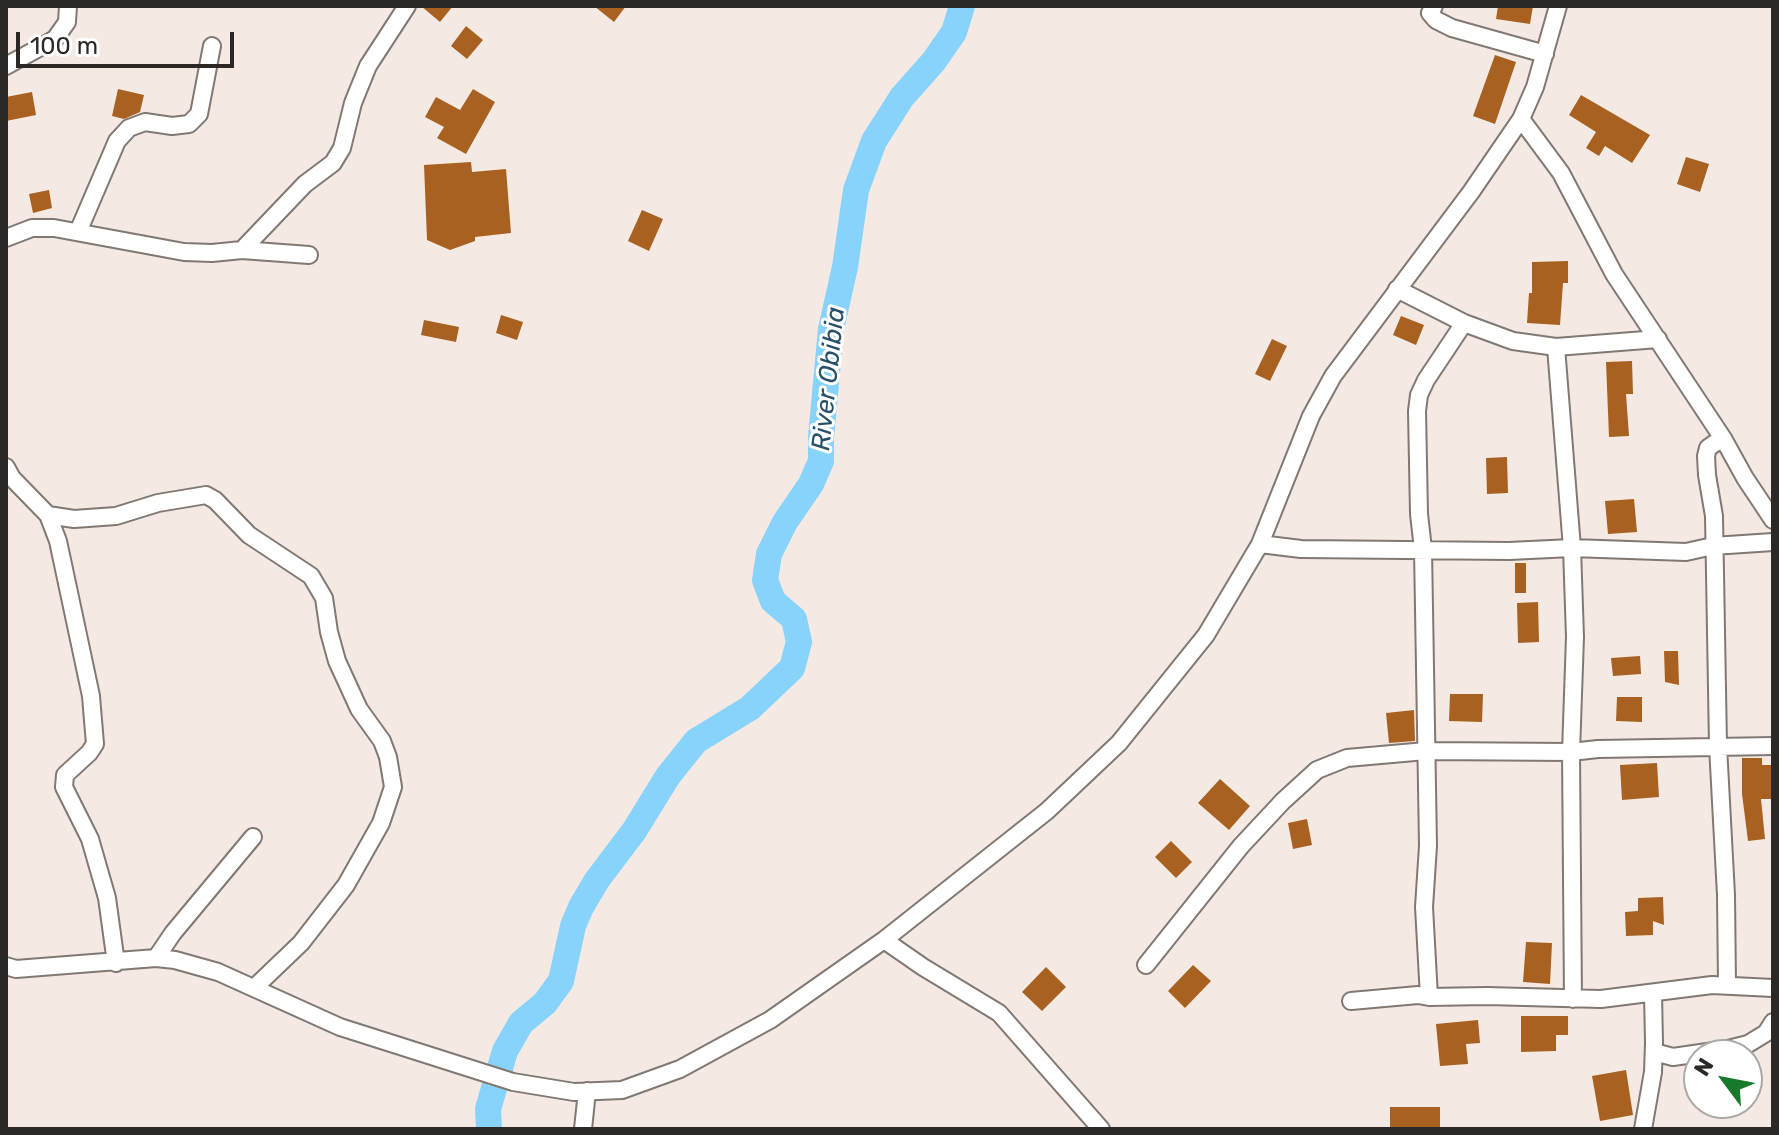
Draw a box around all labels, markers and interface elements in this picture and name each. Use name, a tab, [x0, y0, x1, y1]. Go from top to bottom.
scale bar	[20, 16, 238, 66]
text: 100 m	[30, 32, 98, 60]
water label: River Obibia	[806, 305, 852, 453]
north arrow	[1683, 1039, 1763, 1119]
text: N	[1688, 1053, 1720, 1081]

